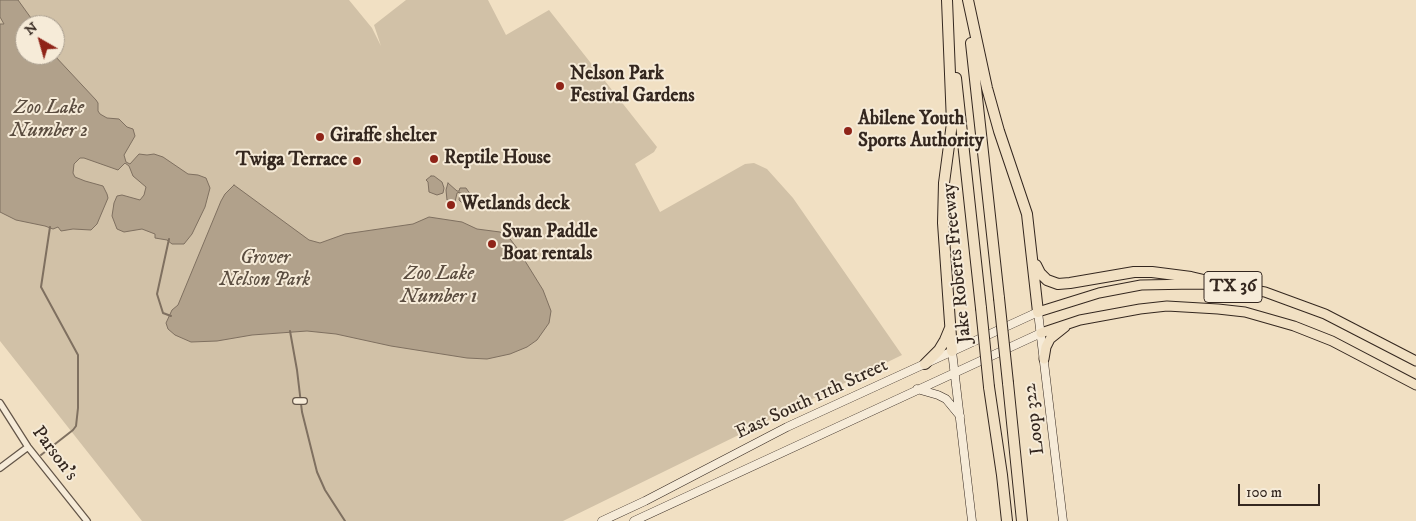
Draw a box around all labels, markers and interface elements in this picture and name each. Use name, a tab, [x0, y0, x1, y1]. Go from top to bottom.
north arrow	[15, 15, 65, 65]
text: N	[21, 18, 41, 40]
place label: Nelson Park Festival Gardens	[570, 64, 695, 108]
marker: Nelson Park Festival Gardens	[554, 80, 566, 92]
water label: Zoo Lake Number 2	[10, 97, 88, 144]
place label: Abilene Youth Sports Authority	[858, 109, 984, 153]
marker: Abilene Youth Sports Authority	[842, 125, 854, 137]
place label: Giraffe shelter	[330, 126, 437, 148]
marker: Giraffe shelter	[314, 131, 326, 143]
place label: Reptile House	[444, 148, 551, 170]
place label: Twiga Terrace	[236, 150, 347, 172]
marker: Reptile House	[428, 153, 440, 165]
marker: Twiga Terrace	[351, 155, 363, 167]
street label: Jake Roberts Freeway	[938, 182, 978, 344]
place label: Wetlands deck	[461, 194, 570, 216]
marker: Wetlands deck	[445, 199, 457, 211]
place label: Swan Paddle Boat rentals	[502, 222, 598, 266]
marker: Swan Paddle Boat rentals	[486, 238, 498, 250]
park label: Grover Nelson Park	[220, 248, 310, 292]
water label: Zoo Lake Number 1	[401, 263, 477, 310]
road number: TX 36	[1204, 272, 1262, 302]
street label: East South 11th Street	[732, 355, 892, 445]
street label: Loop 322	[1019, 382, 1051, 456]
street label: Parson's	[26, 422, 82, 486]
scale bar	[1241, 474, 1324, 506]
text: 100 m	[1246, 483, 1282, 502]

